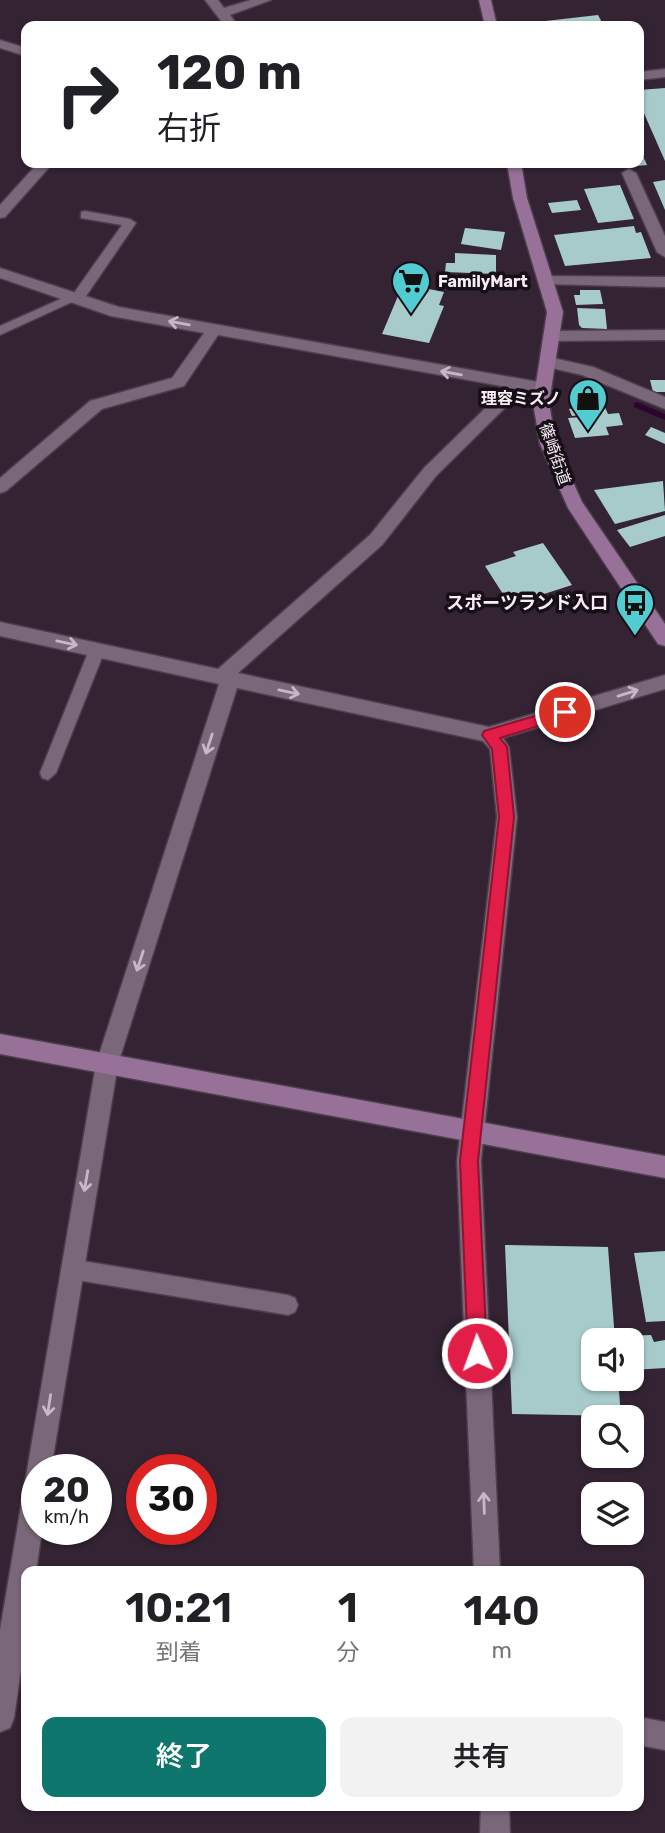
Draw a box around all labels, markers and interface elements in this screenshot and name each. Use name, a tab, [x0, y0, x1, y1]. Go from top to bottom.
text: 120 m	[157, 43, 302, 101]
icon: right	[42, 49, 133, 140]
text: 右折	[157, 109, 221, 147]
supermarket icon: FamilyMart	[390, 260, 432, 315]
place label: FamilyMart	[438, 272, 528, 291]
one-way arrow	[168, 316, 191, 329]
one-way arrow	[440, 366, 463, 379]
shop icon: 理容ミズノ	[567, 377, 609, 432]
place label: 理容ミズノ	[481, 389, 561, 408]
street label: 篠崎街道	[536, 421, 574, 487]
bus stop icon: スポーツランド入口	[614, 582, 656, 637]
place label: スポーツランド入口	[446, 592, 608, 614]
one-way arrow	[55, 637, 78, 651]
pin	[535, 682, 595, 742]
one-way arrow	[277, 685, 300, 699]
one-way arrow	[617, 686, 639, 699]
icon: arrive	[546, 693, 584, 731]
one-way arrow	[202, 733, 215, 755]
one-way arrow	[133, 949, 145, 971]
one-way arrow	[79, 1169, 92, 1192]
position arrow	[440, 1316, 514, 1390]
map controls	[581, 1328, 644, 1545]
button: sound	[581, 1328, 644, 1391]
one-way arrow	[42, 1393, 55, 1416]
button: search	[581, 1405, 644, 1468]
speed limit sign: 30	[126, 1454, 217, 1545]
text: 20	[43, 1469, 90, 1511]
button: layers	[581, 1482, 644, 1545]
one-way arrow	[477, 1492, 490, 1515]
text: km/h	[44, 1506, 89, 1528]
text: 10:21	[125, 1583, 232, 1633]
text: 1	[338, 1583, 358, 1633]
text: 140	[464, 1586, 540, 1636]
text: m	[491, 1636, 512, 1664]
text: 到着	[156, 1638, 202, 1666]
text: 分	[336, 1638, 359, 1666]
button: 終了	[42, 1717, 326, 1797]
button: 共有	[340, 1717, 623, 1797]

